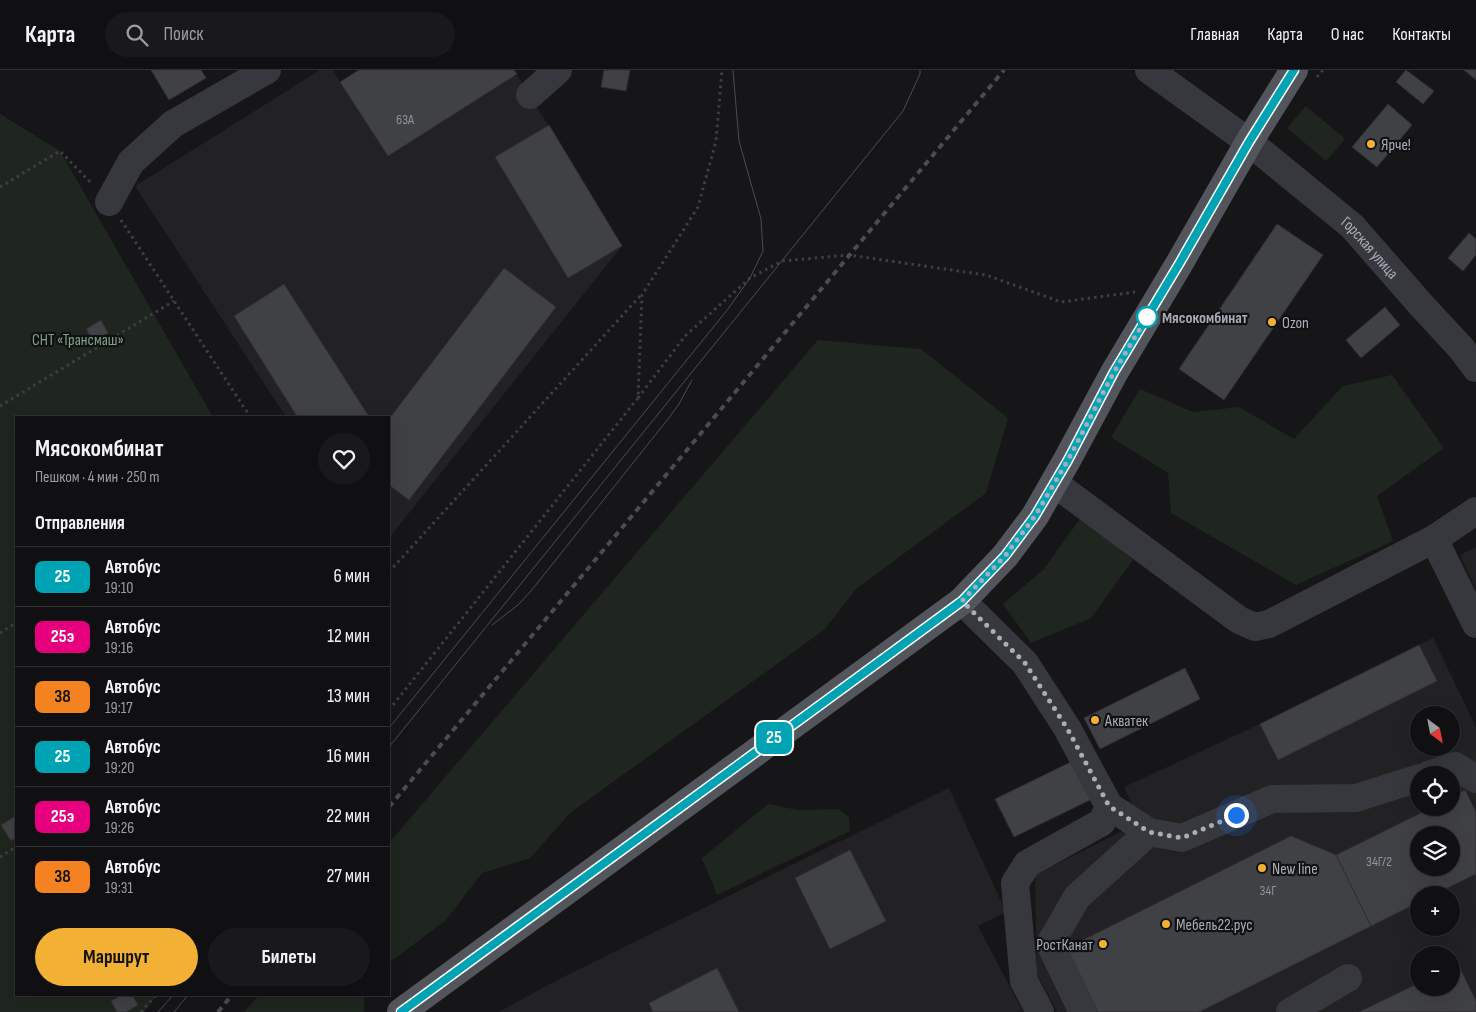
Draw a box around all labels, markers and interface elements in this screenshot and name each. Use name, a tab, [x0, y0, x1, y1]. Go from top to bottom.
search box	[105, 12, 455, 57]
text: Карта	[25, 20, 75, 49]
icon: search	[123, 21, 151, 49]
text: Поиск	[163, 23, 204, 46]
text: Главная	[1190, 24, 1239, 45]
text: Карта	[1267, 24, 1303, 45]
text: О нас	[1331, 24, 1364, 45]
text: Контакты	[1392, 24, 1451, 45]
house number: 63А	[396, 111, 415, 128]
place label: Ярче!	[1381, 136, 1411, 155]
marker: Ярче!	[1365, 138, 1377, 150]
street label: Горская улица	[1337, 213, 1402, 283]
marker: Мясокомбинат	[1136, 306, 1158, 328]
place label: Мясокомбинат	[1162, 309, 1248, 328]
place label: Ozon	[1282, 314, 1309, 333]
marker: Ozon	[1266, 316, 1278, 328]
park label: СНТ «Трансмаш»	[32, 331, 124, 350]
button: heart	[318, 433, 370, 485]
text: Мясокомбинат	[35, 434, 163, 463]
text: Пешком · 4 мин · 250 m	[35, 468, 160, 487]
text: Отправления	[35, 512, 125, 535]
text: Автобус	[105, 556, 161, 579]
text: 6 мин	[334, 565, 370, 588]
text: 25	[55, 566, 70, 587]
text: 19:10	[105, 579, 133, 598]
text: Автобус	[105, 616, 161, 639]
text: 12 мин	[327, 625, 370, 648]
text: 25э	[51, 626, 74, 647]
text: 19:16	[105, 639, 133, 658]
text: Автобус	[105, 676, 161, 699]
text: 13 мин	[327, 685, 370, 708]
text: 38	[54, 686, 71, 707]
text: 19:17	[105, 699, 133, 718]
north arrow	[1410, 706, 1460, 756]
map controls	[1410, 706, 1460, 996]
place label: Акватек	[1104, 712, 1149, 731]
marker: Акватек	[1089, 714, 1101, 726]
line badge: 25	[752, 722, 796, 754]
text: 25	[766, 727, 782, 748]
text: Автобус	[105, 736, 161, 759]
text: 16 мин	[327, 745, 370, 768]
text: 25	[55, 746, 70, 767]
text: 19:20	[105, 759, 134, 778]
button: locate	[1410, 766, 1460, 816]
text: Автобус	[105, 796, 161, 819]
your location	[1224, 803, 1249, 828]
text: 22 мин	[326, 805, 370, 828]
text: 25э	[51, 806, 74, 827]
text: 19:26	[105, 819, 134, 838]
button: layers	[1410, 826, 1460, 876]
house number: 34Г/2	[1366, 853, 1392, 870]
text: Автобус	[105, 856, 161, 879]
place label: New line	[1272, 860, 1318, 879]
marker: New line	[1256, 862, 1268, 874]
text: 27 мин	[326, 865, 370, 888]
text: 38	[54, 866, 71, 887]
text: 19:31	[105, 879, 133, 898]
house number: 34Г	[1260, 882, 1276, 899]
button: +	[1410, 886, 1460, 936]
place label: Мебель22.рус	[1176, 916, 1253, 935]
marker: Мебель22.рус	[1160, 918, 1172, 930]
button: Маршрут	[35, 928, 198, 986]
button: Билеты	[208, 928, 370, 986]
place label: РостКанат	[1036, 936, 1094, 955]
marker: РостКанат	[1097, 938, 1109, 950]
button: −	[1410, 946, 1460, 996]

